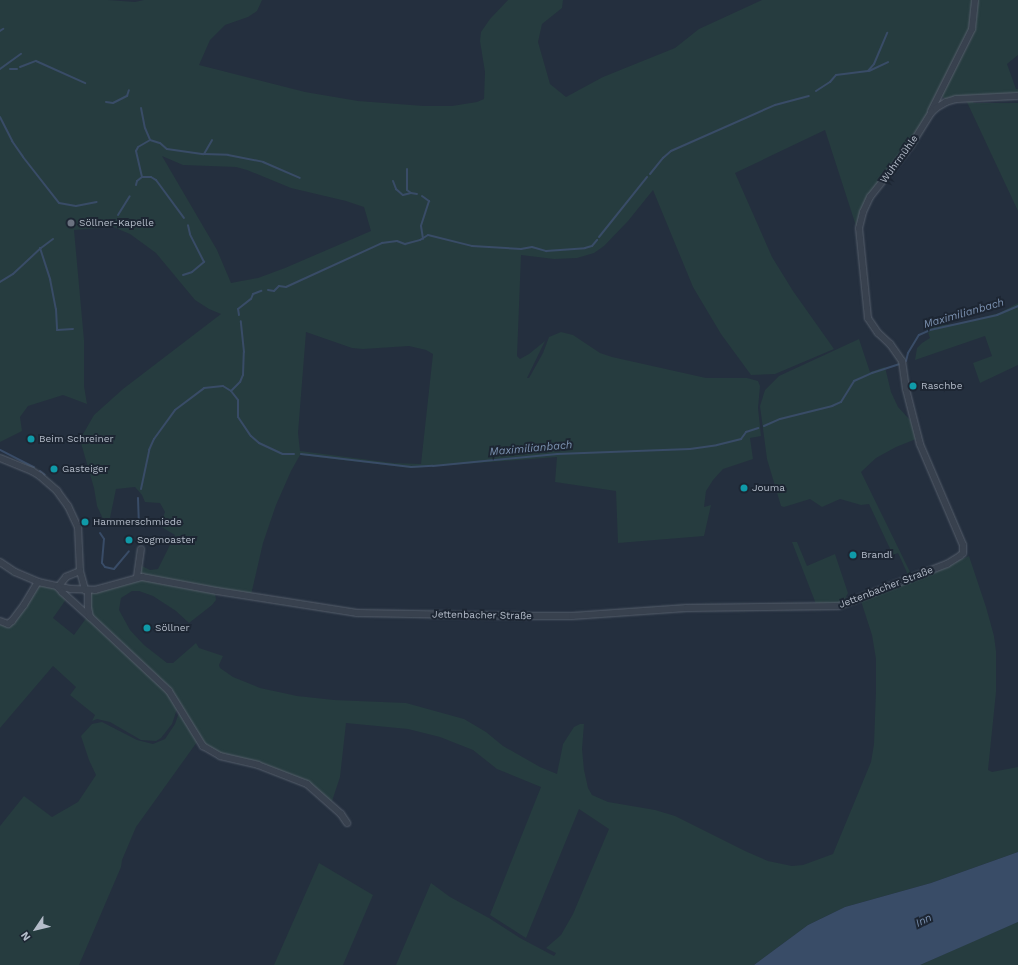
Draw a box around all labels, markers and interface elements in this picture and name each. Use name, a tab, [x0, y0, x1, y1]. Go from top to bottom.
street label: Wuhrmühle	[878, 133, 920, 185]
place label: Söllner-Kapelle	[79, 217, 154, 229]
marker: Söllner-Kapelle	[66, 218, 76, 228]
water label: Maximilianbach	[922, 296, 1006, 332]
place label: Raschbe	[921, 380, 962, 392]
marker: Raschbe	[908, 381, 918, 391]
place label: Beim Schreiner	[39, 433, 113, 445]
marker: Beim Schreiner	[26, 434, 36, 444]
water label: Maximilianbach	[489, 439, 573, 459]
place label: Gasteiger	[62, 463, 108, 475]
marker: Gasteiger	[49, 464, 59, 474]
place label: Jouma	[752, 482, 785, 494]
marker: Jouma	[739, 483, 749, 493]
place label: Hammerschmiede	[93, 516, 182, 528]
marker: Hammerschmiede	[80, 517, 90, 527]
place label: Sogmoaster	[137, 534, 195, 546]
marker: Sogmoaster	[124, 535, 134, 545]
place label: Brandl	[861, 549, 893, 561]
marker: Brandl	[848, 550, 858, 560]
street label: Jettenbacher Straße	[837, 563, 935, 611]
street label: Jettenbacher Straße	[432, 608, 532, 622]
place label: Söllner	[155, 622, 190, 634]
marker: Söllner	[142, 623, 152, 633]
north arrow	[16, 909, 56, 949]
water label: Inn	[914, 911, 934, 931]
text: N	[18, 929, 33, 943]

